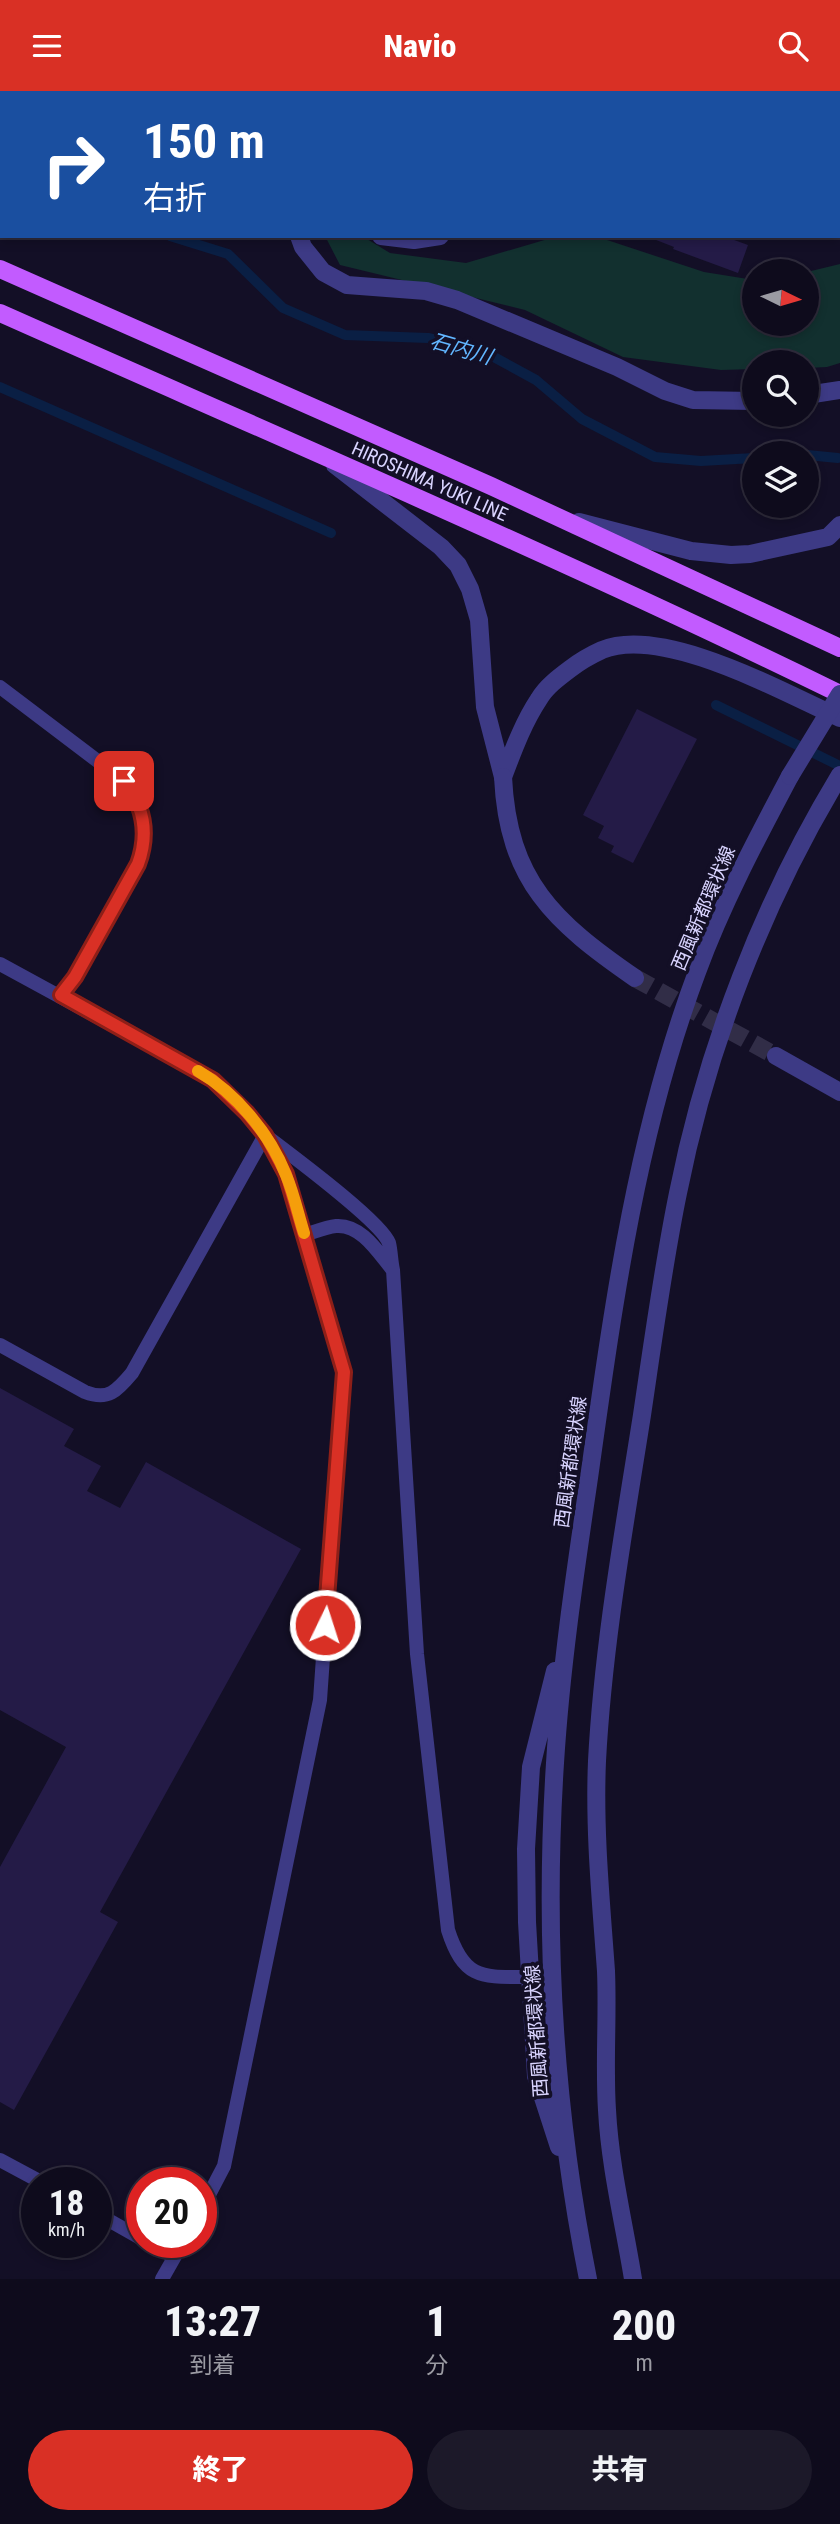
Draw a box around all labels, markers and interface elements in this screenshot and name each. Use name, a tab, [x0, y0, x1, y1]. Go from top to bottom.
icon: menu	[28, 27, 66, 65]
text: Navio	[384, 27, 456, 65]
icon: search	[774, 27, 812, 65]
text: 150 m	[143, 113, 265, 170]
icon: right	[28, 119, 119, 210]
text: 右折	[143, 179, 207, 217]
north arrow	[742, 259, 819, 336]
map controls	[742, 259, 819, 518]
water label: 石内川	[427, 329, 497, 370]
button: search	[742, 350, 819, 427]
street label: HIROSHIMA YUKI LINE	[348, 437, 511, 526]
button: layers	[742, 441, 819, 518]
pin	[94, 751, 154, 811]
icon: arrive	[105, 762, 143, 800]
street label: 西風新都環状線	[667, 842, 740, 974]
street label: 西風新都環状線	[550, 1395, 591, 1530]
position arrow	[288, 1588, 362, 1662]
street label: 西風新都環状線	[520, 1964, 553, 2098]
speed limit sign: 20	[126, 2167, 217, 2258]
text: 18	[49, 2183, 84, 2224]
text: km/h	[48, 2219, 85, 2240]
text: 13:27	[164, 2297, 261, 2346]
text: 1	[426, 2297, 447, 2346]
text: 200	[612, 2301, 676, 2350]
text: m	[635, 2350, 653, 2377]
text: 到着	[190, 2352, 236, 2379]
text: 分	[425, 2352, 448, 2379]
button: 終了	[28, 2430, 413, 2510]
button: 共有	[427, 2430, 812, 2510]

